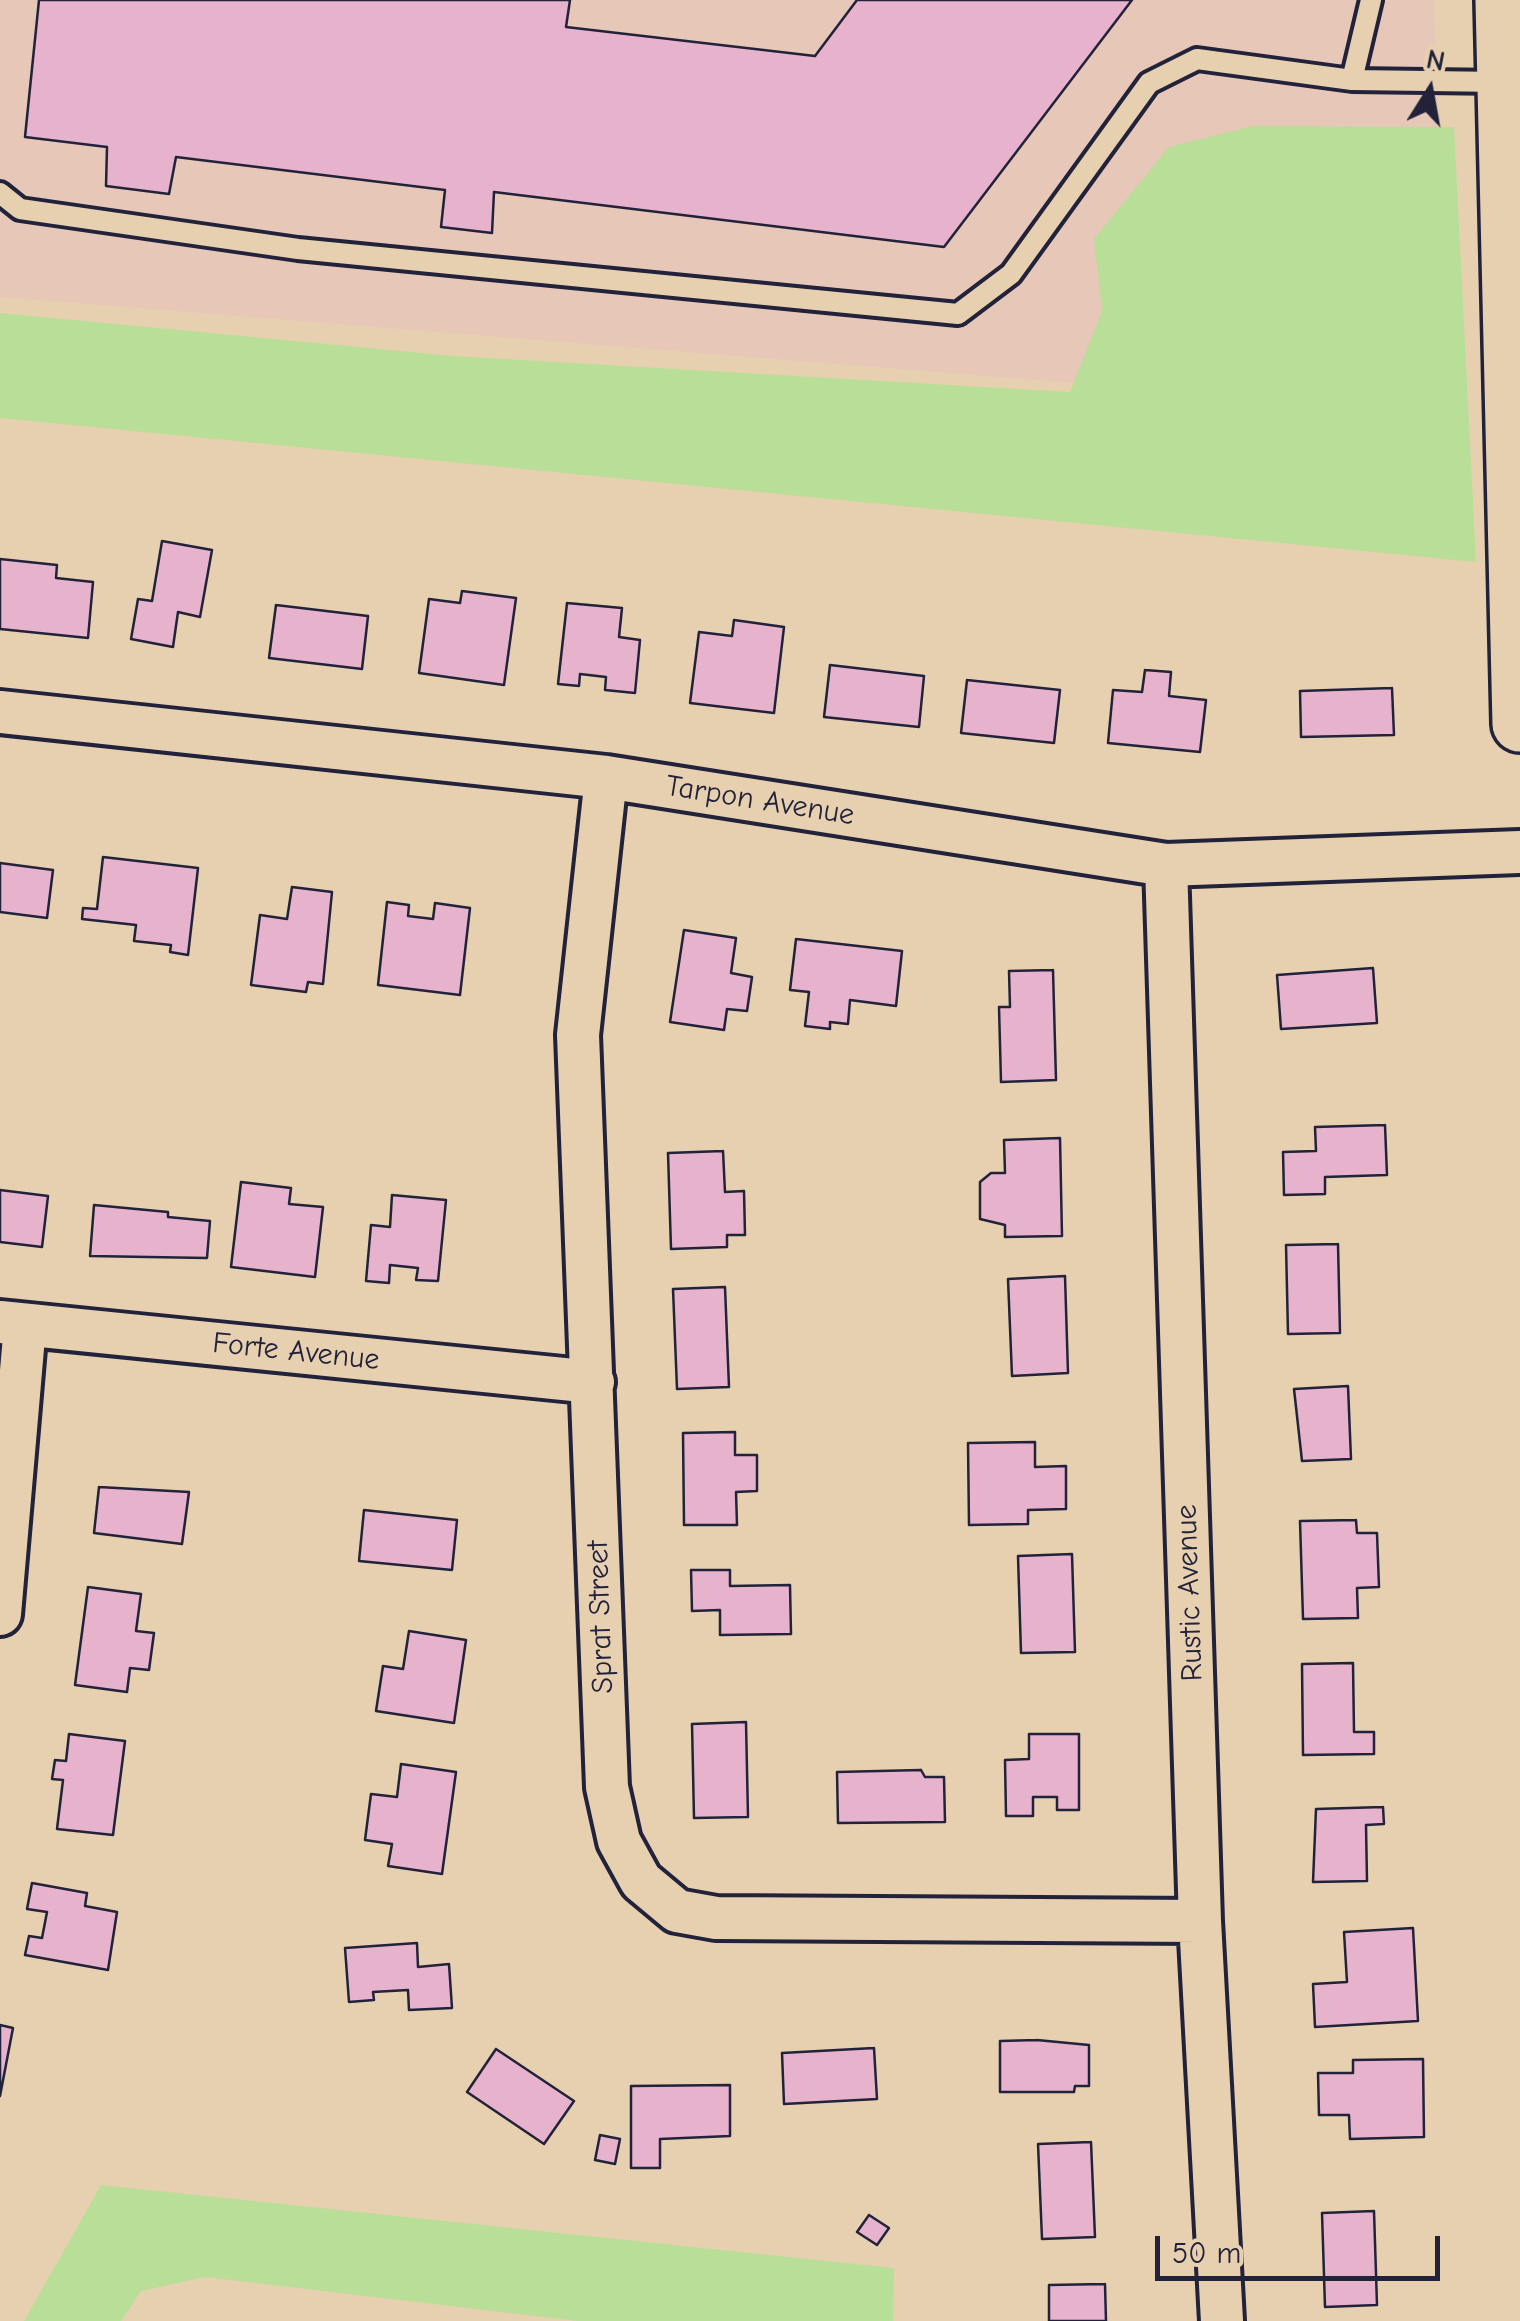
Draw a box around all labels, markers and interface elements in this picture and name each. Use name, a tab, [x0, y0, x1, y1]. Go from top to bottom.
north arrow	[1380, 40, 1480, 140]
text: N	[1424, 43, 1448, 78]
street label: Tarpon Avenue	[663, 768, 857, 834]
street label: Forte Avenue	[211, 1325, 381, 1379]
street label: Rustic Avenue	[1169, 1504, 1211, 1682]
street label: Sprat Street	[580, 1540, 622, 1694]
scale bar	[1160, 2216, 1445, 2278]
text: 50 m	[1172, 2236, 1241, 2271]

